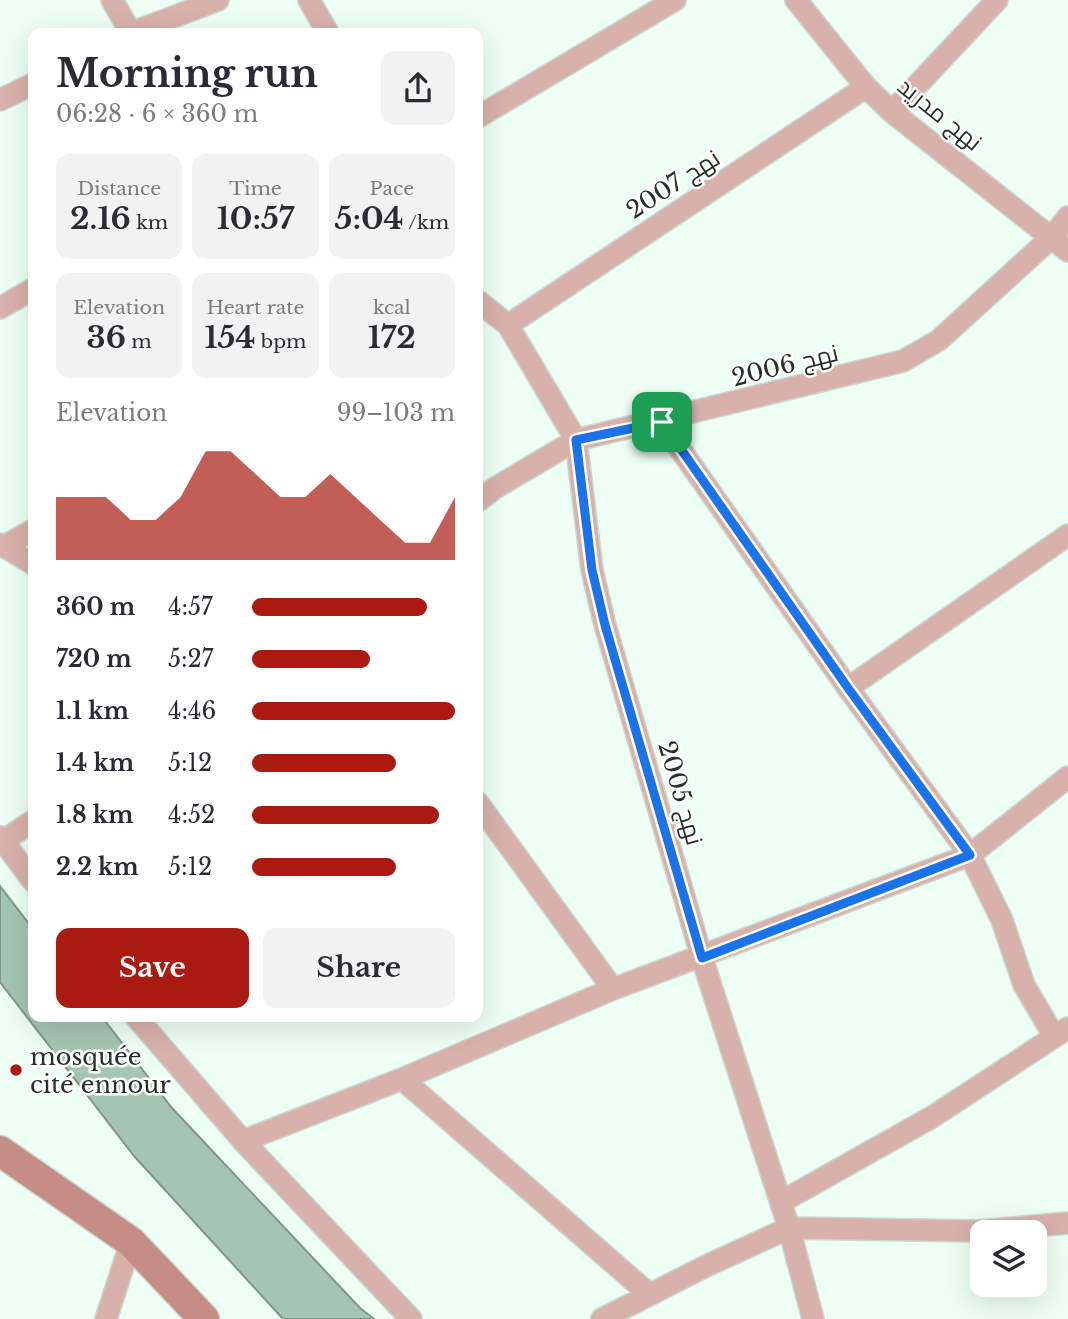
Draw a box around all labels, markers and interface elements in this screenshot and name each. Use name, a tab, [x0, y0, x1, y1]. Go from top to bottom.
text: Morning run	[56, 50, 318, 97]
button: share	[381, 51, 455, 125]
street label: نهج مدريد	[891, 71, 988, 158]
text: 06:28 · 6 × 360 m	[56, 100, 258, 128]
street label: نهج 2007	[621, 143, 726, 227]
text: Distance	[77, 177, 161, 200]
text: Time	[229, 177, 282, 200]
text: Pace	[370, 177, 414, 200]
text: 2.16	[70, 200, 131, 237]
text: 10:57	[217, 200, 294, 237]
text: 5:04	[335, 200, 404, 237]
text: km	[131, 211, 168, 234]
text: /km	[404, 211, 449, 234]
text: Elevation	[73, 296, 165, 319]
text: Heart rate	[207, 296, 304, 319]
text: kcal	[373, 296, 411, 319]
text: 36	[87, 319, 126, 356]
text: 154	[204, 319, 255, 356]
text: 172	[368, 319, 416, 356]
text: m	[126, 330, 152, 353]
text: bpm	[255, 330, 307, 353]
street label: نهج 2006	[729, 338, 842, 394]
pin	[632, 392, 692, 452]
text: Elevation	[56, 399, 167, 427]
text: 99–103 m	[337, 399, 455, 427]
icon: arrive	[643, 403, 681, 441]
text: 360 m	[56, 593, 135, 621]
text: 4:57	[168, 593, 213, 621]
text: 720 m	[56, 645, 132, 673]
text: 5:27	[168, 645, 213, 673]
text: 1.1 km	[56, 697, 129, 725]
text: 4:46	[168, 697, 216, 725]
street label: نهج 2005	[650, 738, 710, 849]
text: 1.4 km	[56, 749, 134, 777]
text: 5:12	[168, 749, 212, 777]
text: 1.8 km	[56, 801, 133, 829]
text: 4:52	[168, 801, 215, 829]
text: 2.2 km	[56, 853, 139, 881]
text: 5:12	[168, 853, 212, 881]
button: Save	[56, 928, 249, 1008]
button: Share	[263, 928, 455, 1008]
place label: mosquée cité ennour	[30, 1042, 171, 1099]
marker: mosquée cité ennour	[8, 1062, 24, 1078]
map controls	[970, 1220, 1047, 1297]
button: layers	[970, 1220, 1047, 1297]

